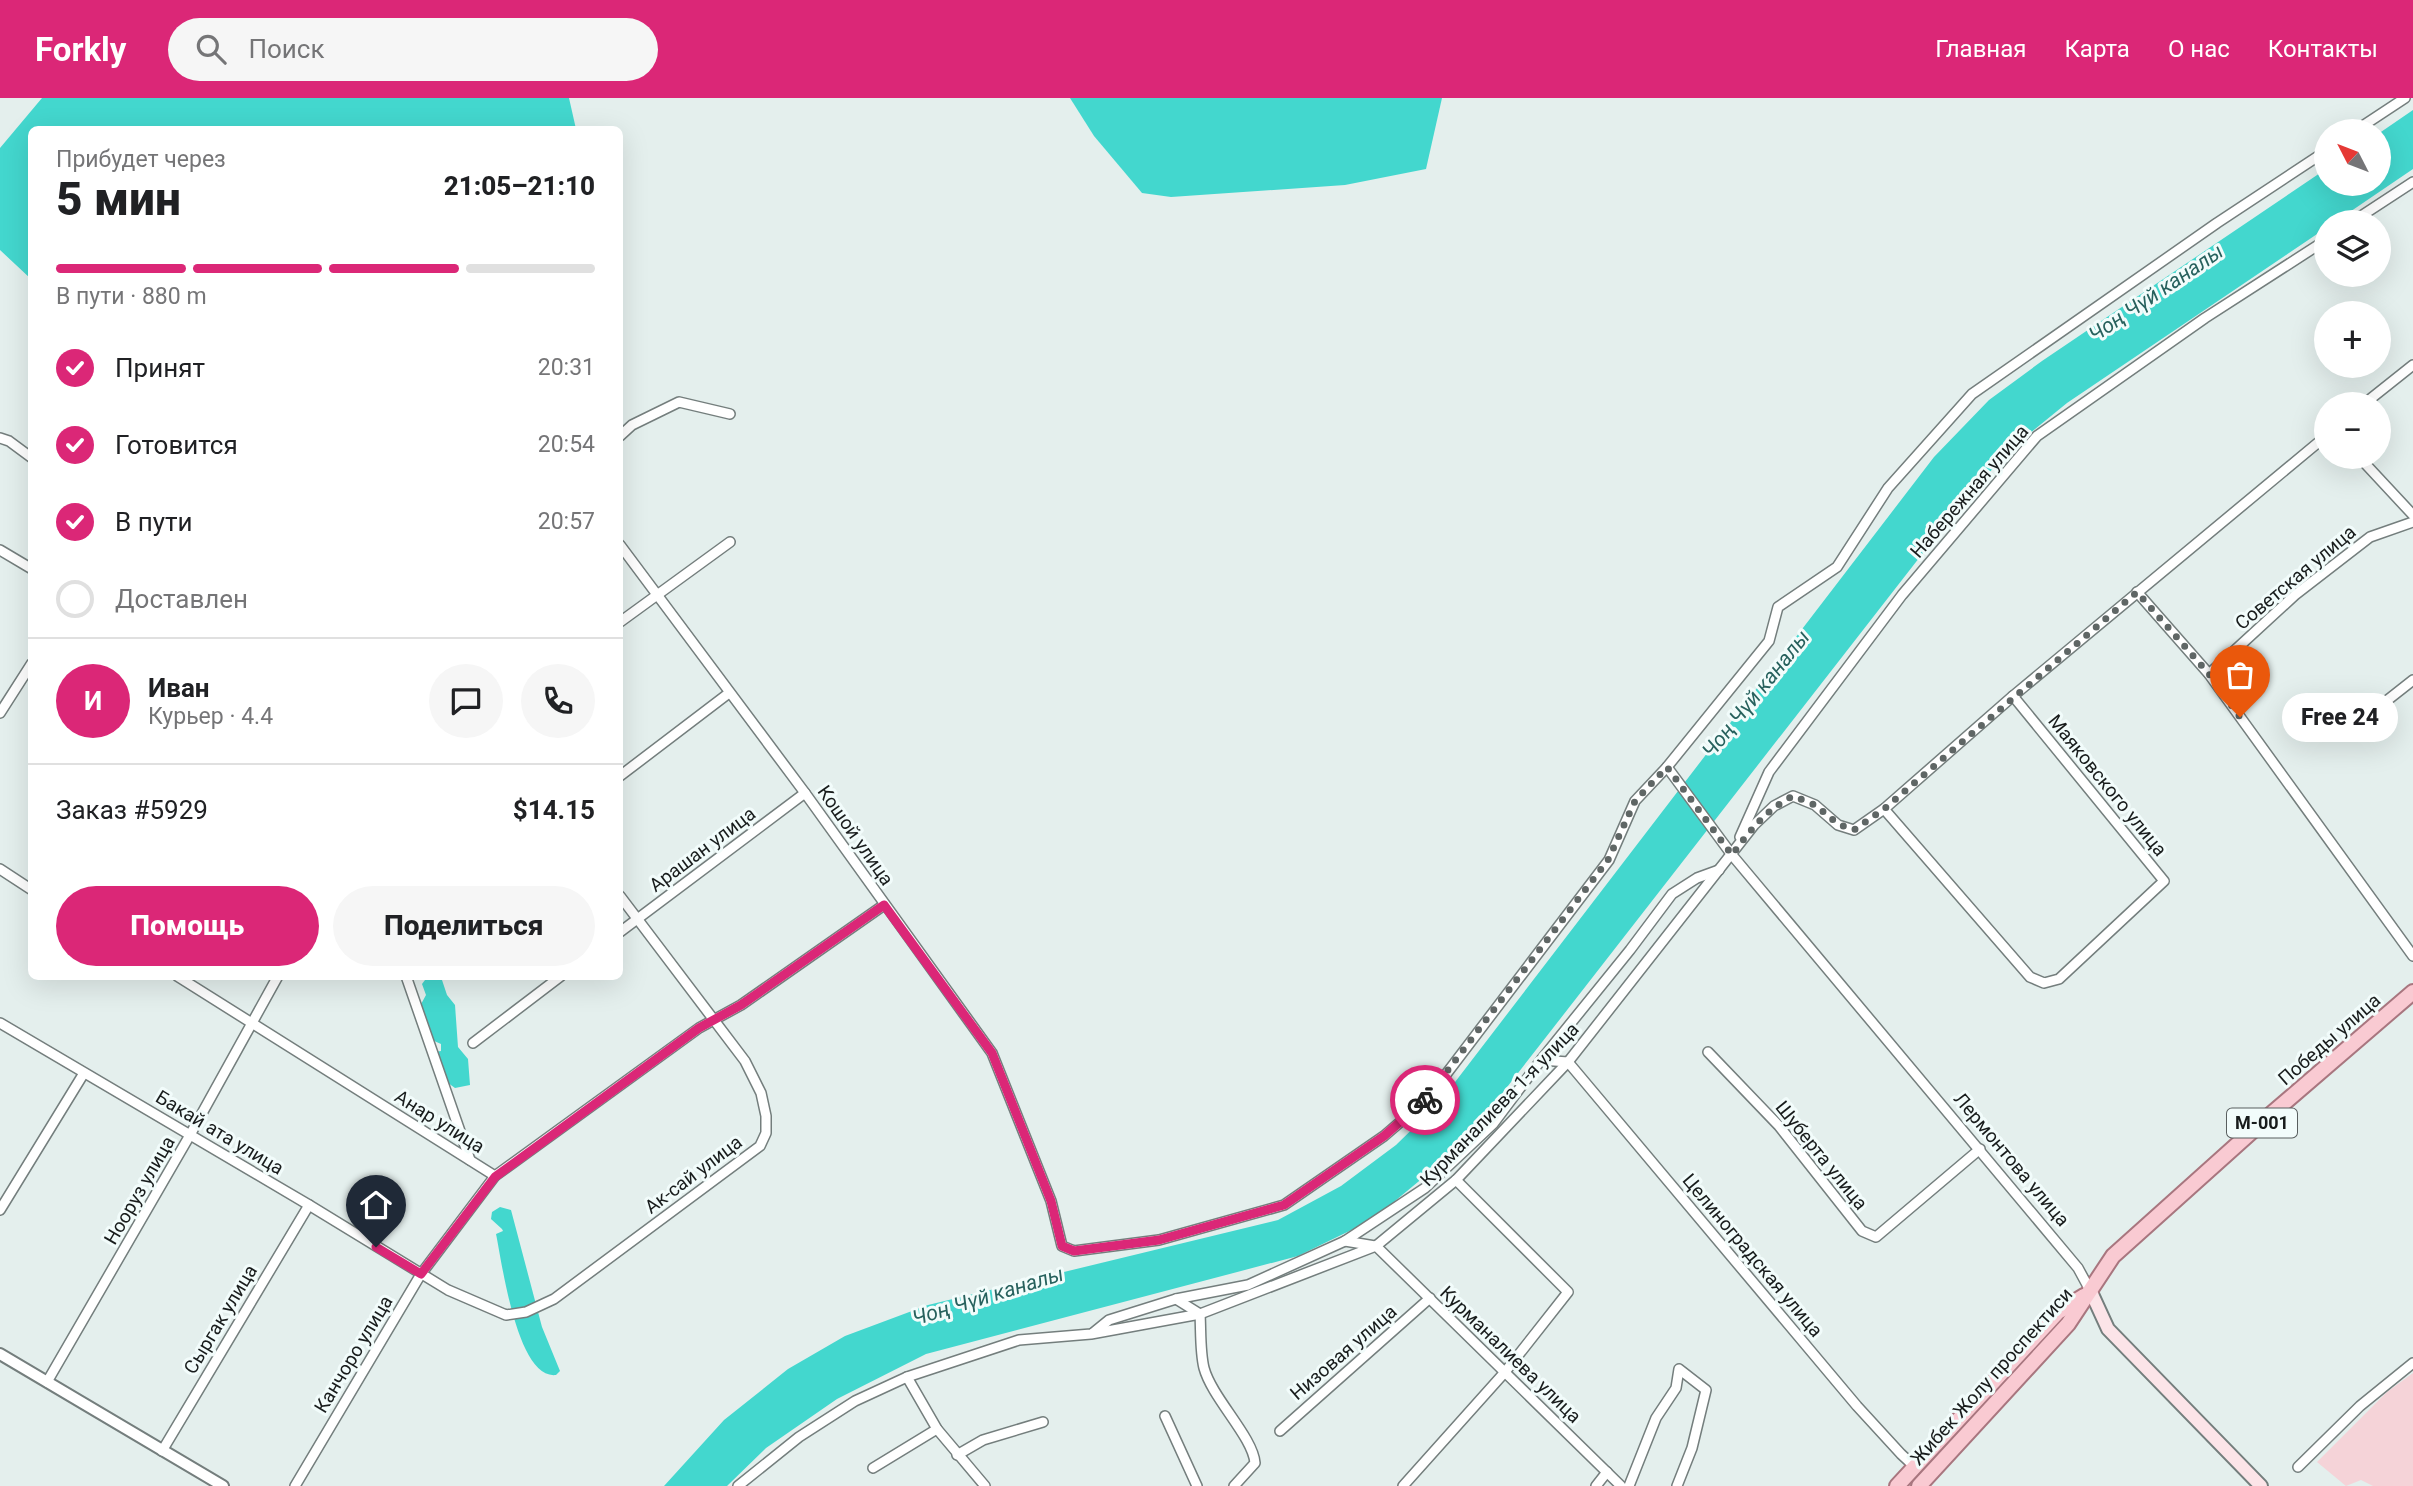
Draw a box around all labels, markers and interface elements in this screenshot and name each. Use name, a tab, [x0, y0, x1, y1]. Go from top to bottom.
search box	[168, 18, 658, 81]
text: Forkly	[35, 30, 126, 69]
icon: search	[192, 30, 230, 68]
text: Поиск	[248, 34, 325, 64]
text: Главная	[1935, 35, 2026, 63]
text: Карта	[2064, 35, 2130, 63]
text: О нас	[2168, 35, 2230, 63]
text: Контакты	[2268, 35, 2378, 63]
north arrow	[2314, 119, 2390, 196]
map controls	[2314, 119, 2391, 469]
text: Прибудет через	[56, 146, 226, 173]
text: 21:05–21:10	[444, 171, 595, 201]
text: 5 мин	[56, 172, 181, 226]
button: layers	[2314, 210, 2391, 287]
water label: Чоң Чүй каналы	[2084, 239, 2228, 347]
text: В пути · 880 m	[56, 283, 207, 310]
button: +	[2314, 301, 2391, 378]
icon: check	[56, 349, 94, 387]
text: Принят	[115, 353, 205, 383]
text: 20:31	[538, 354, 595, 381]
button: −	[2314, 392, 2391, 469]
street label: Набережная улица	[1905, 420, 2033, 562]
icon: check	[56, 426, 94, 464]
text: Готовится	[115, 430, 238, 460]
text: 20:54	[538, 431, 595, 458]
icon: check	[56, 503, 94, 541]
text: В пути	[115, 507, 192, 537]
text: 20:57	[538, 508, 595, 535]
street label: Советская улица	[2230, 520, 2360, 634]
text: Доставлен	[115, 584, 248, 614]
water label: Чоң Чүй каналы	[1697, 625, 1815, 763]
pin	[2210, 645, 2270, 717]
icon: bag	[2221, 656, 2259, 694]
button: chat	[429, 664, 503, 738]
button: phone	[521, 664, 595, 738]
text: Иван	[148, 673, 210, 703]
text: И	[84, 686, 102, 716]
callout: Free 24	[2282, 692, 2398, 742]
text: Курьер · 4.4	[148, 703, 273, 730]
text: Free 24	[2301, 704, 2379, 731]
street label: Маяковского улица	[2043, 710, 2172, 861]
street label: Кошой улица	[813, 781, 899, 890]
text: Заказ #5929	[56, 795, 208, 825]
text: $14.15	[513, 795, 595, 825]
street label: Арашан улица	[645, 802, 760, 897]
button: Помощь	[56, 886, 319, 966]
button: Поделиться	[333, 886, 595, 966]
street label: Победы улица	[2273, 989, 2385, 1090]
street label: Курманалиева 1-я улица	[1415, 1018, 1583, 1191]
courier	[1390, 1065, 1460, 1135]
icon: bike	[1406, 1081, 1444, 1119]
street label: Бакай ата улица	[152, 1085, 288, 1180]
street label: Анар улица	[391, 1085, 489, 1158]
street label: Лермонтова улица	[1949, 1088, 2074, 1231]
street label: Шуберта улица	[1771, 1096, 1873, 1214]
road number: М-001	[2227, 1108, 2297, 1138]
street label: Ак-сай улица	[640, 1130, 747, 1219]
street label: Нооруз улица	[99, 1132, 180, 1249]
street label: Целиноградская улица	[1678, 1169, 1828, 1342]
pin	[346, 1175, 406, 1247]
icon: home	[357, 1186, 395, 1224]
street label: Сыргак улица	[179, 1261, 262, 1378]
water label: Чоң Чүй каналы	[909, 1262, 1067, 1330]
street label: Курманалиева улица	[1435, 1281, 1586, 1428]
street label: Жибек Жолу проспектиси	[1906, 1283, 2077, 1470]
street label: Канчоро улица	[309, 1291, 398, 1417]
street label: Низовая улица	[1285, 1300, 1401, 1405]

